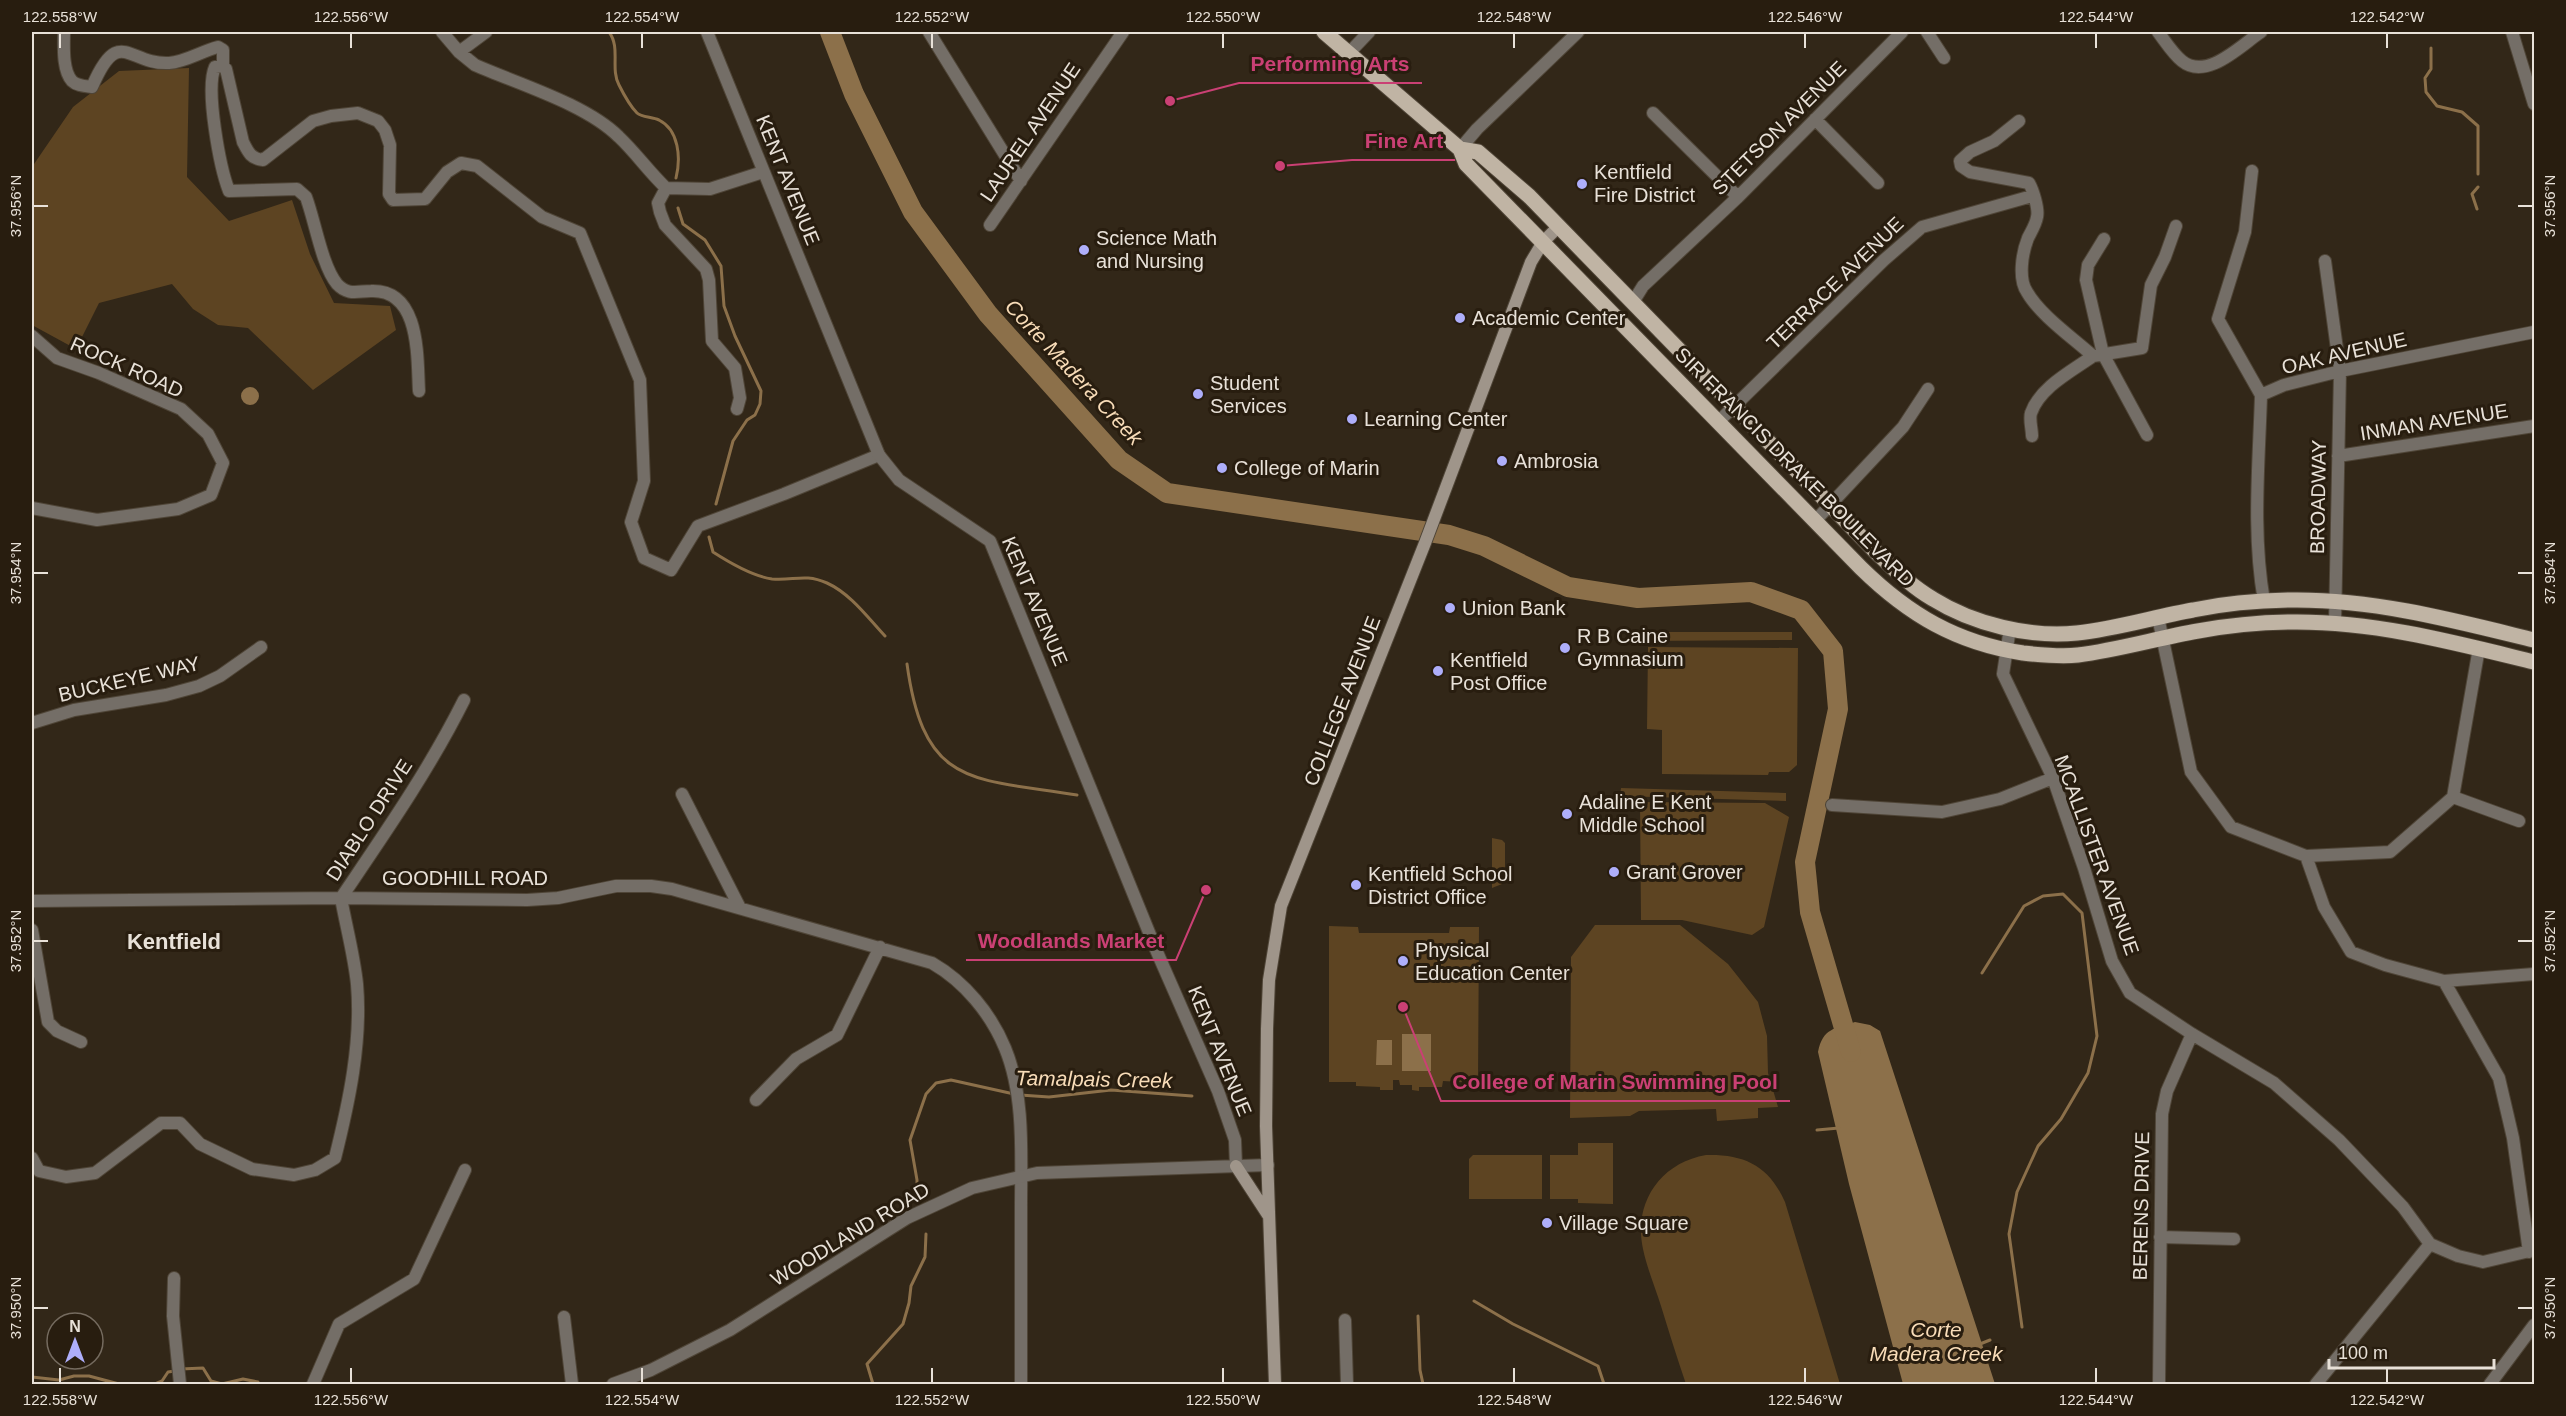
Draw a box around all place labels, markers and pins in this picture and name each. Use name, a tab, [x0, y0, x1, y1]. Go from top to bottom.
callout: Performing Arts	[1239, 44, 1422, 83]
callout: Fine Art	[1352, 121, 1455, 160]
place label: Kentfield Fire District	[1594, 161, 1696, 206]
marker: Kentfield Fire District	[1575, 177, 1589, 191]
place label: Science Math and Nursing	[1096, 227, 1217, 272]
marker: Science Math and Nursing	[1077, 243, 1091, 257]
place label: Academic Center	[1472, 307, 1626, 329]
marker: Academic Center	[1453, 311, 1467, 325]
place label: Student Services	[1210, 372, 1287, 417]
marker: Student Services	[1191, 387, 1205, 401]
place label: Learning Center	[1364, 408, 1508, 430]
marker: Learning Center	[1345, 412, 1359, 426]
place label: Ambrosia	[1514, 450, 1599, 472]
marker: Ambrosia	[1495, 454, 1509, 468]
place label: College of Marin	[1234, 457, 1380, 479]
marker: College of Marin	[1215, 461, 1229, 475]
place label: Union Bank	[1462, 597, 1566, 619]
marker: Union Bank	[1443, 601, 1457, 615]
place label: R B Caine Gymnasium	[1577, 625, 1684, 670]
marker: R B Caine Gymnasium	[1558, 641, 1572, 655]
place label: Kentfield Post Office	[1450, 649, 1547, 694]
marker: Kentfield Post Office	[1431, 664, 1445, 678]
place label: Adaline E Kent Middle School	[1579, 791, 1712, 836]
marker: Adaline E Kent Middle School	[1560, 807, 1574, 821]
place label: Grant Grover	[1626, 861, 1743, 883]
place label: Kentfield School District Office	[1368, 863, 1513, 908]
marker: Grant Grover	[1607, 865, 1621, 879]
marker: Kentfield School District Office	[1349, 878, 1363, 892]
callout: Woodlands Market	[966, 921, 1176, 960]
place label: Physical Education Center	[1415, 939, 1570, 984]
marker: Physical Education Center	[1396, 954, 1410, 968]
callout: College of Marin Swimming Pool	[1441, 1062, 1790, 1101]
place label: Village Square	[1559, 1212, 1689, 1234]
marker: Village Square	[1540, 1216, 1554, 1230]

